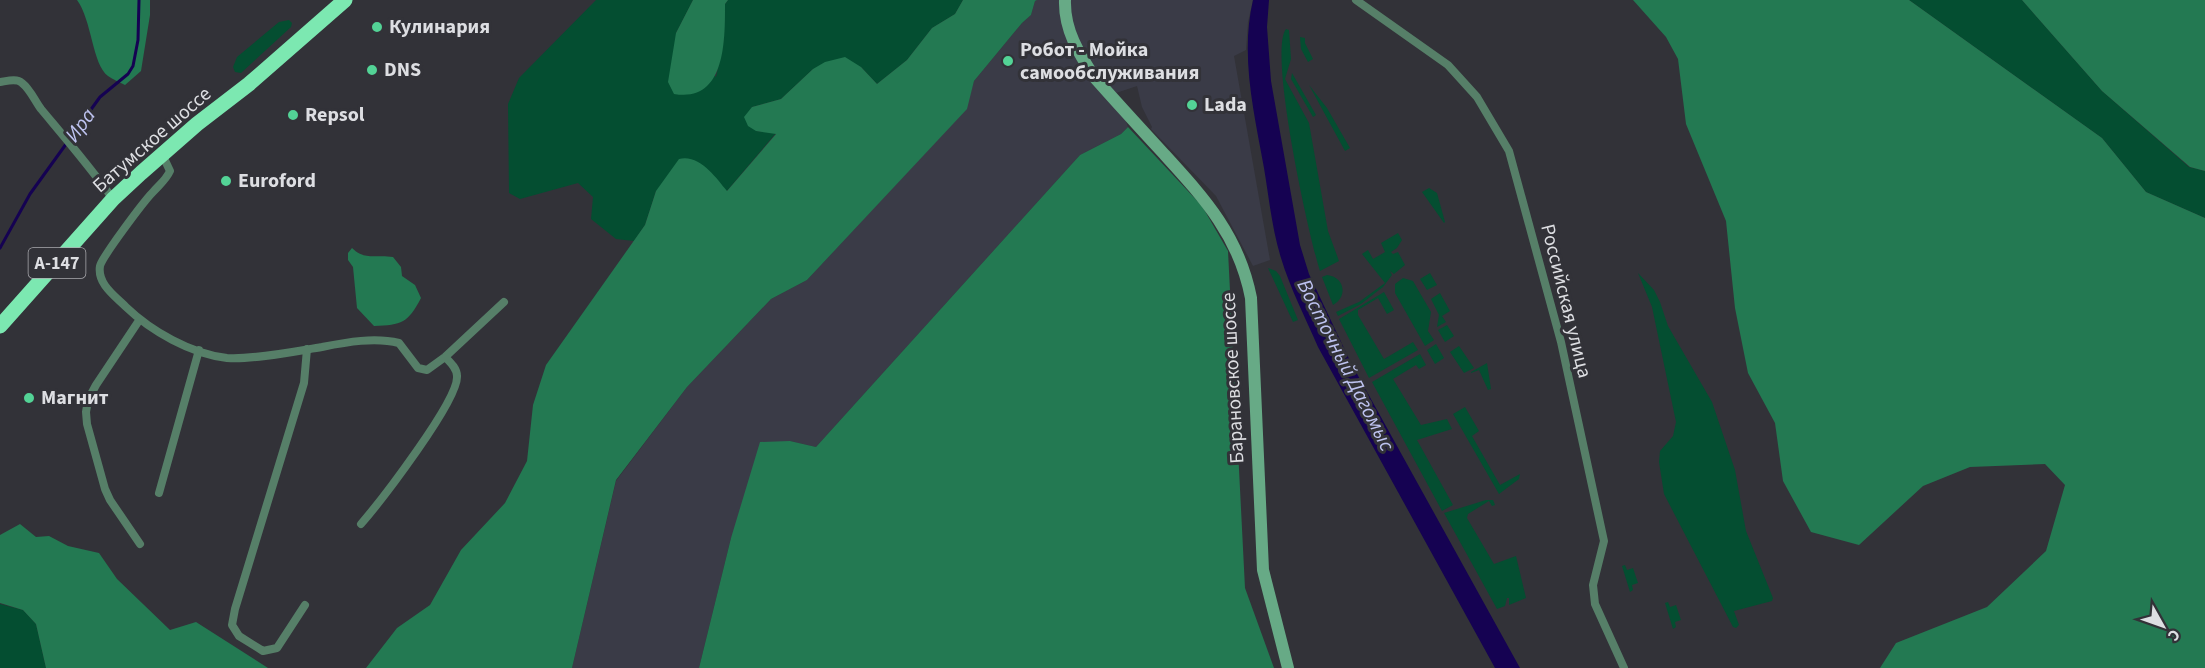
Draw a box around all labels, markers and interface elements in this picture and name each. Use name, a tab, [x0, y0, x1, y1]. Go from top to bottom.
place label: Кулинария	[389, 13, 490, 41]
marker: Кулинария	[370, 20, 384, 34]
place label: Робот - Мойка самообслуживания	[1020, 36, 1199, 87]
marker: Робот - Мойка самообслуживания	[1001, 54, 1015, 68]
place label: DNS	[384, 56, 421, 84]
marker: DNS	[365, 63, 379, 77]
street label: Батумское шоссе	[87, 80, 218, 200]
place label: Lada	[1204, 91, 1247, 119]
marker: Lada	[1185, 98, 1199, 112]
place label: Repsol	[305, 101, 365, 129]
water label: Ира	[57, 102, 103, 148]
marker: Repsol	[286, 108, 300, 122]
place label: Euroford	[238, 167, 316, 195]
marker: Euroford	[219, 174, 233, 188]
street label: Российская улица	[1533, 221, 1599, 381]
road number: А-147	[28, 248, 86, 278]
water label: Восточный Дагомыс	[1290, 274, 1403, 457]
street label: Барановское шоссе	[1215, 292, 1251, 464]
place label: Магнит	[41, 384, 109, 412]
marker: Магнит	[22, 391, 36, 405]
north arrow	[2133, 596, 2193, 656]
text: С	[2162, 624, 2185, 646]

